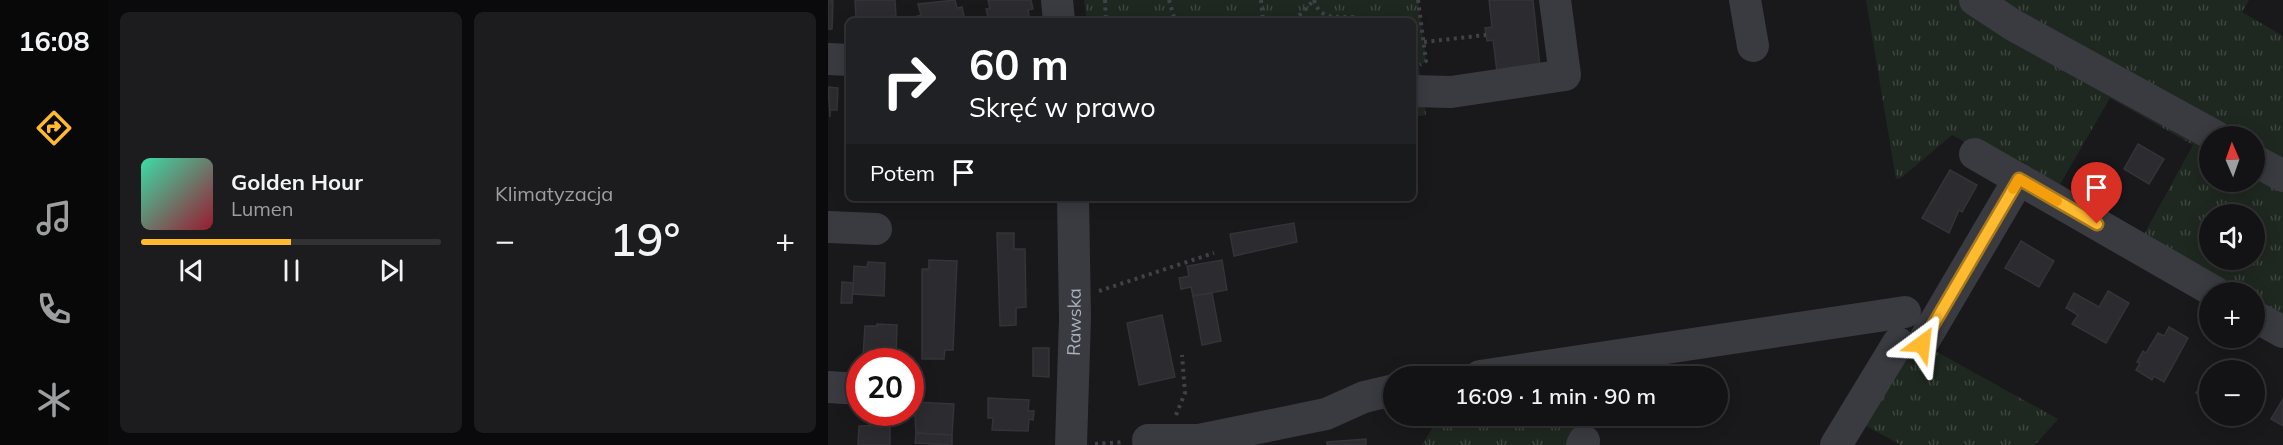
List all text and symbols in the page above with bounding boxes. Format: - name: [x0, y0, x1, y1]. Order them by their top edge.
- text: 16:08: [18, 24, 90, 58]
- text: 60 m: [969, 38, 1069, 91]
- icon: right: [870, 42, 948, 120]
- text: Skręć w prawo: [969, 90, 1156, 124]
- icon: directions: [33, 107, 75, 149]
- north arrow: [2199, 126, 2265, 192]
- map controls: [2199, 126, 2265, 426]
- icon: arrive: [947, 156, 980, 189]
- text: Potem: [870, 159, 935, 187]
- pin: [2071, 162, 2122, 224]
- text: Golden Hour: [231, 168, 363, 196]
- icon: arrive: [2080, 171, 2113, 204]
- text: Klimatyzacja: [495, 181, 613, 206]
- text: Lumen: [231, 196, 293, 221]
- icon: music: [33, 197, 75, 239]
- button: sound: [2199, 204, 2265, 270]
- text: 19°: [610, 211, 680, 267]
- text: −: [495, 219, 515, 260]
- text: +: [775, 219, 795, 260]
- icon: previous: [175, 254, 208, 287]
- icon: pause: [275, 254, 308, 287]
- icon: next: [375, 254, 408, 287]
- button: +: [2199, 282, 2265, 348]
- icon: phone: [33, 288, 75, 330]
- street label: Rawska: [1062, 288, 1086, 356]
- position arrow: [1890, 312, 1954, 376]
- speed limit sign: 20: [846, 348, 924, 426]
- button: −: [2199, 360, 2265, 426]
- icon: climate: [33, 379, 75, 421]
- text: 16:09 · 1 min · 90 m: [1455, 382, 1656, 410]

